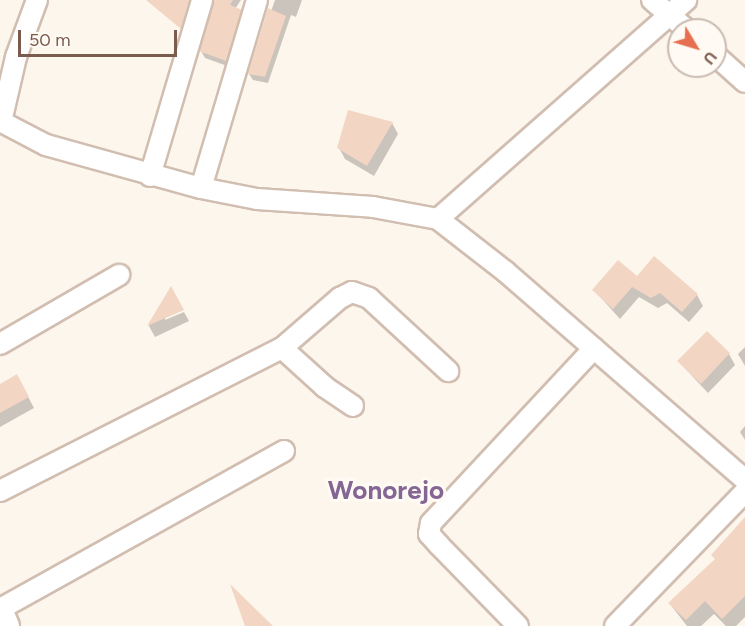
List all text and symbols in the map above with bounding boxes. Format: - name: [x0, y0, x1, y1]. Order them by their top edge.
- scale bar: [21, 18, 180, 56]
- north arrow: [667, 18, 727, 78]
- text: 50 m: [29, 29, 71, 51]
- text: U: [699, 48, 721, 68]
- district label: Wonorejo: [328, 475, 444, 507]

